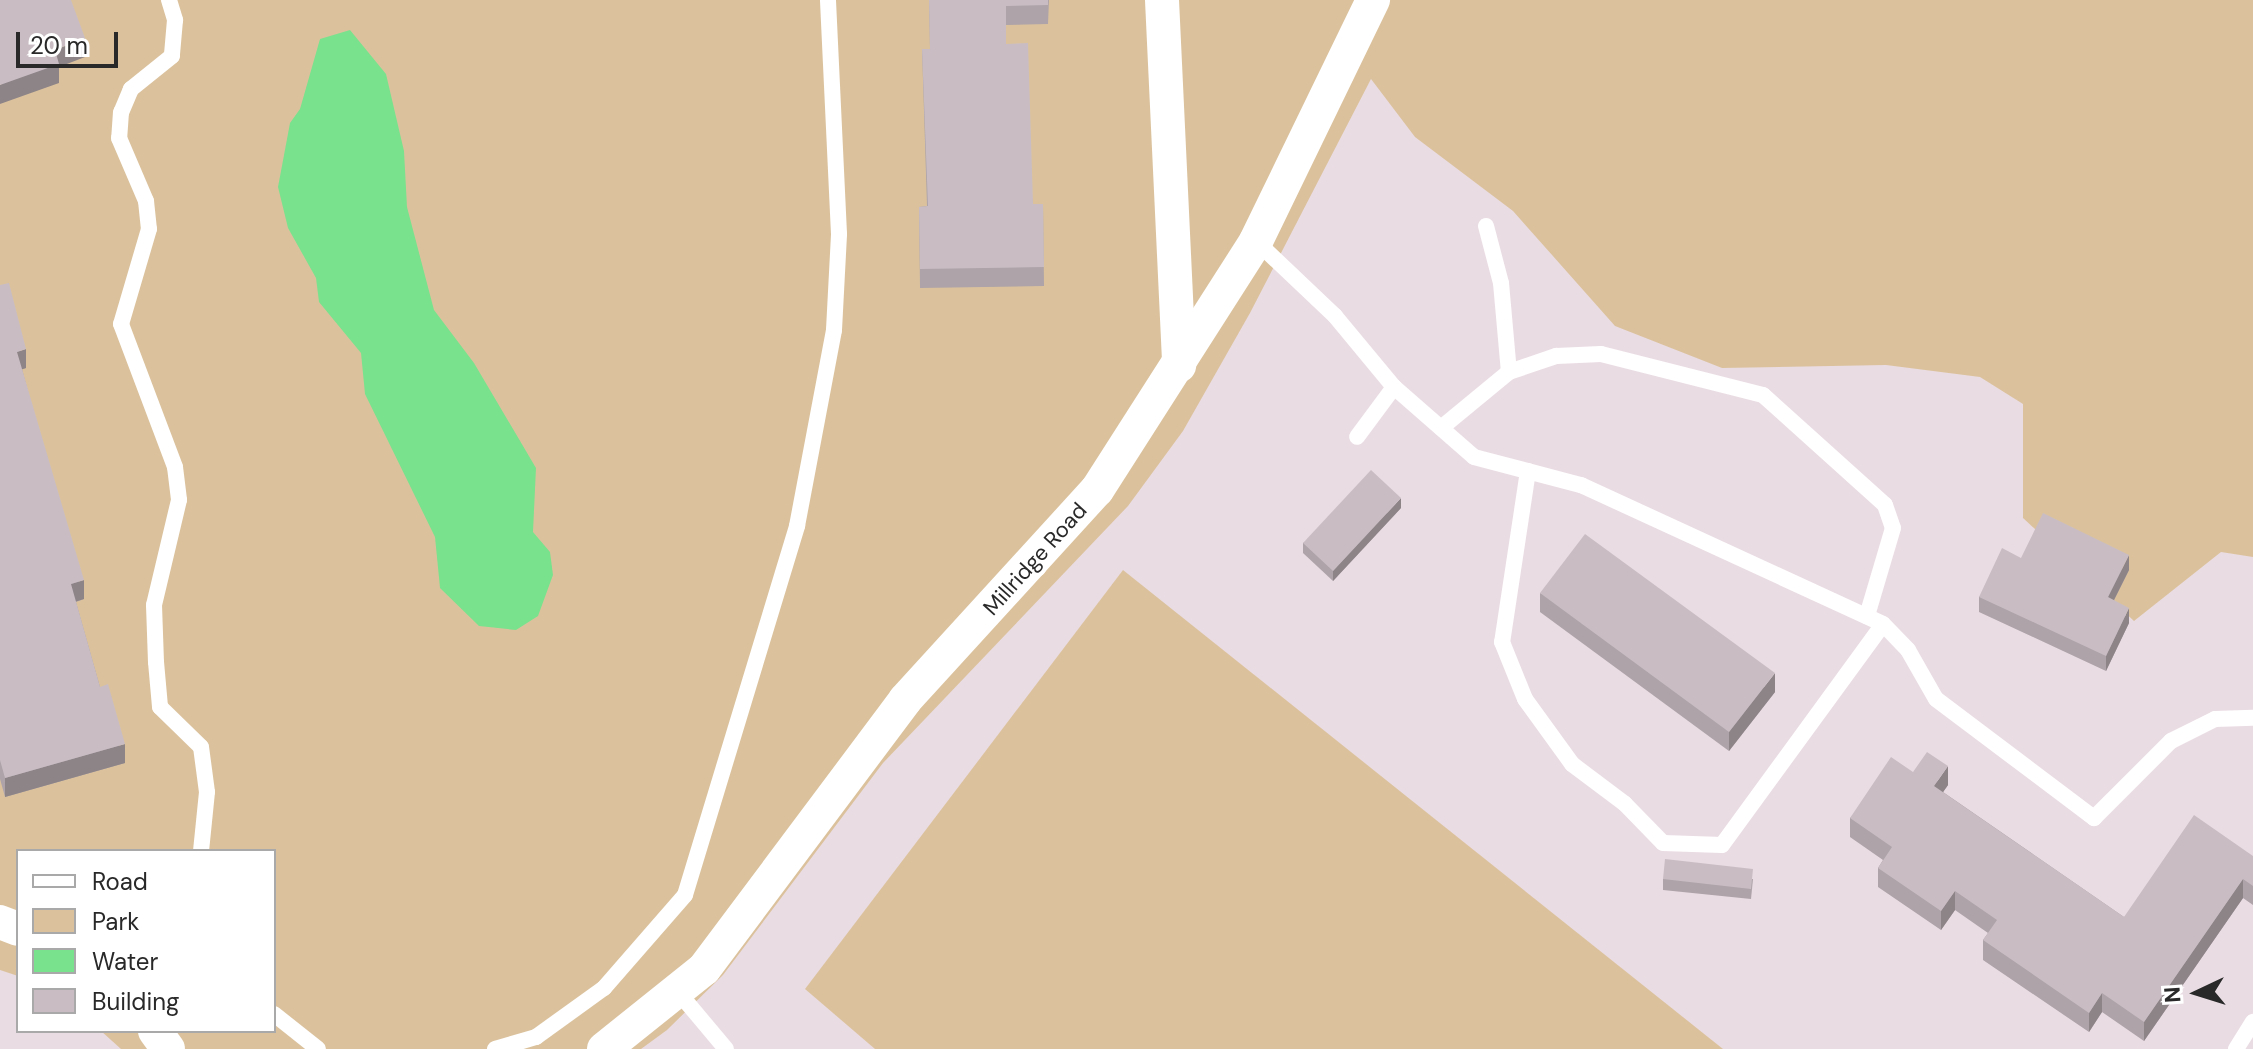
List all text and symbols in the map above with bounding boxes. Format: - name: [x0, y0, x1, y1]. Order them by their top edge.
- scale bar: [20, 16, 122, 66]
- text: 20 m: [30, 30, 88, 61]
- street label: Millridge Road: [978, 497, 1092, 621]
- legend: [16, 849, 276, 1033]
- text: Road: [92, 866, 148, 897]
- text: Park: [92, 906, 139, 937]
- text: Water: [92, 946, 158, 977]
- north arrow: [2157, 953, 2237, 1033]
- text: Building: [92, 986, 179, 1017]
- text: N: [2158, 986, 2188, 1004]

